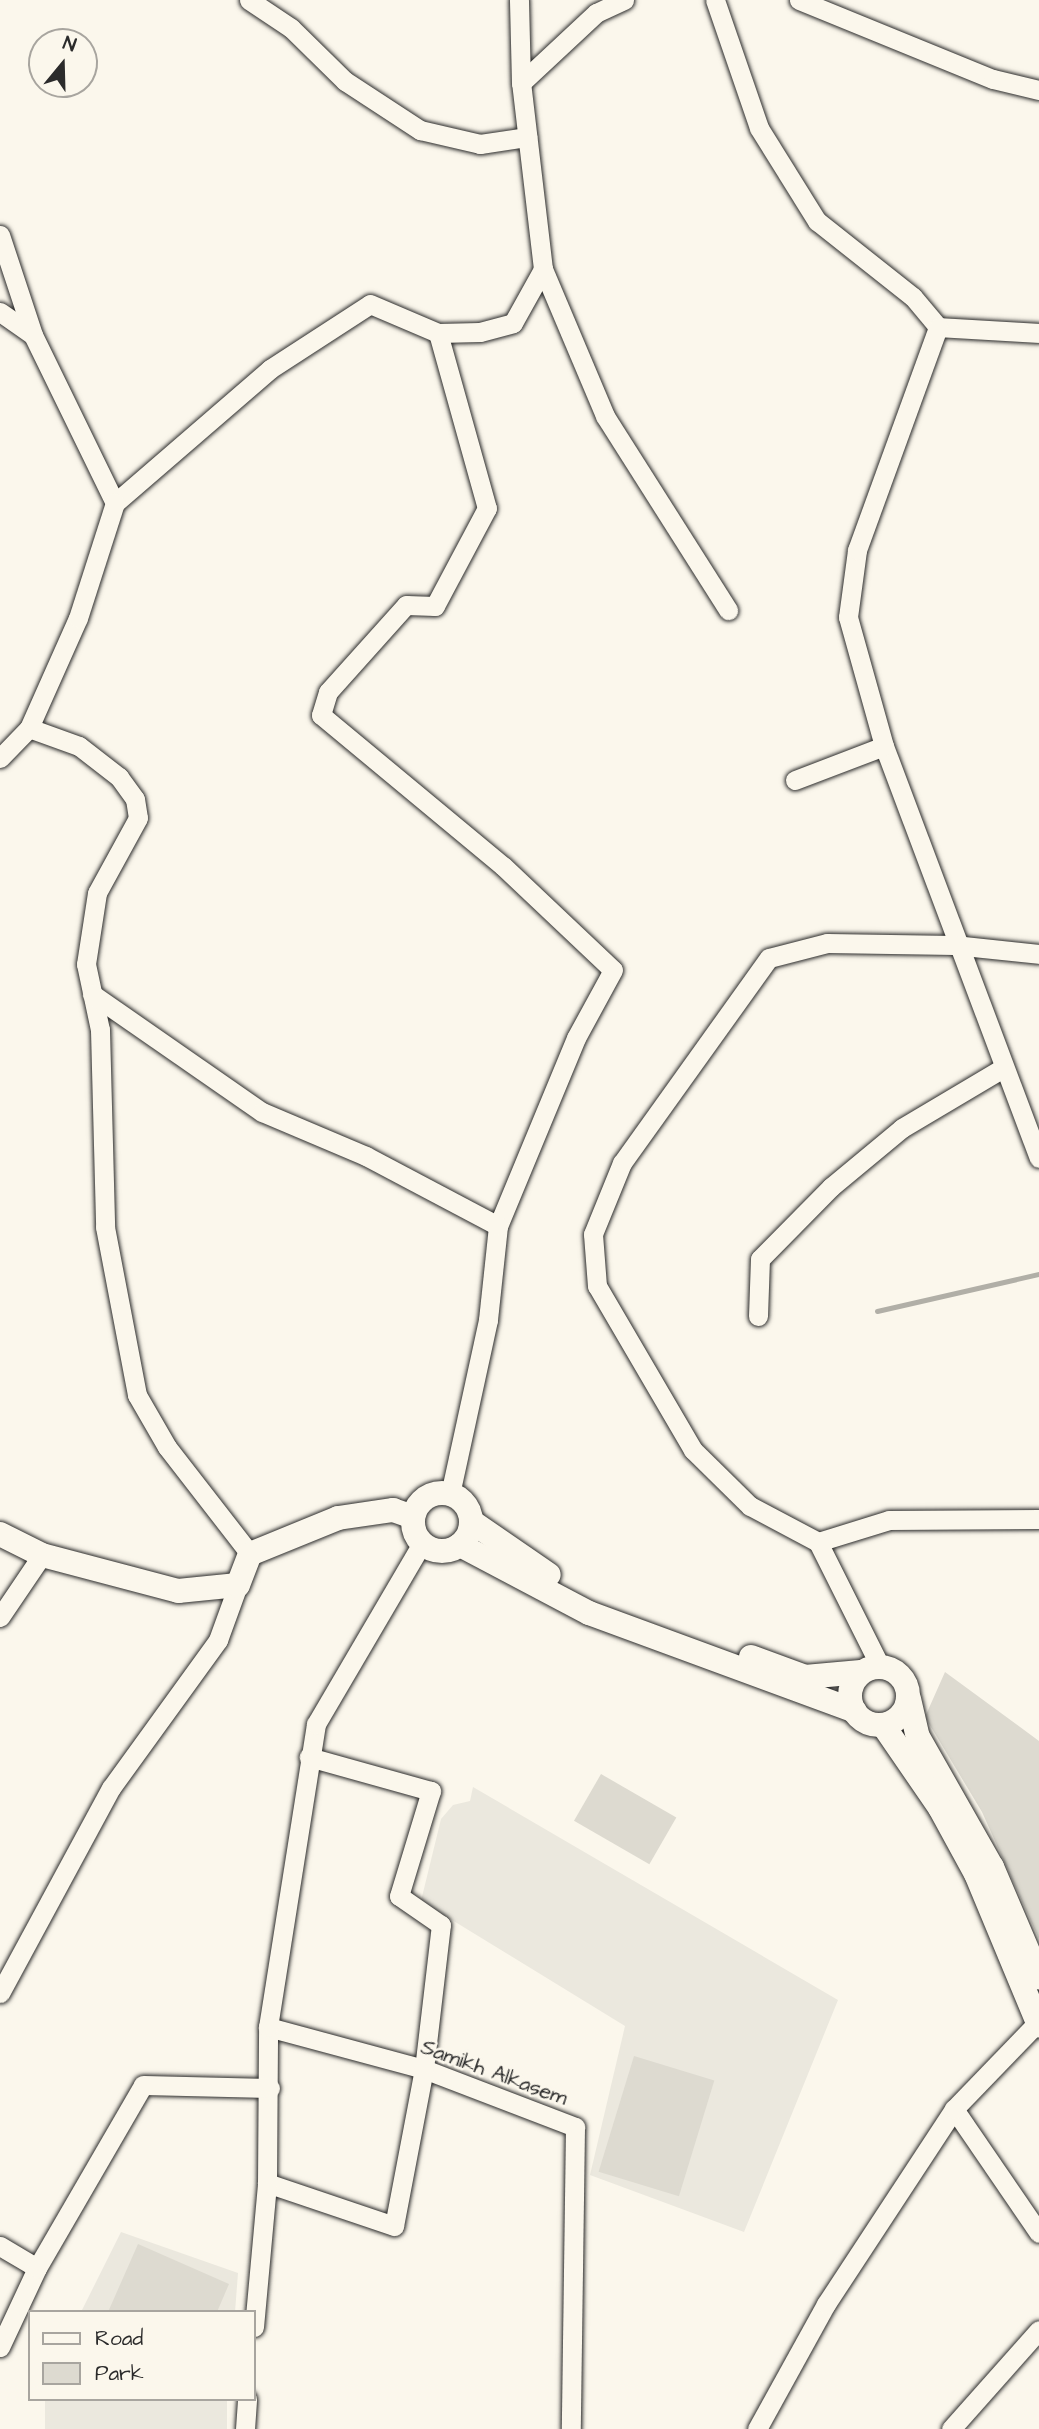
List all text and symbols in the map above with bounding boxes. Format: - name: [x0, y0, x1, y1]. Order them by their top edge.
- north arrow: [28, 28, 98, 98]
- text: N: [59, 30, 79, 59]
- street label: Samikh Alkasem: [417, 2035, 571, 2111]
- legend: [28, 2310, 256, 2401]
- text: Road: [95, 2324, 143, 2353]
- text: Park: [95, 2359, 144, 2388]

